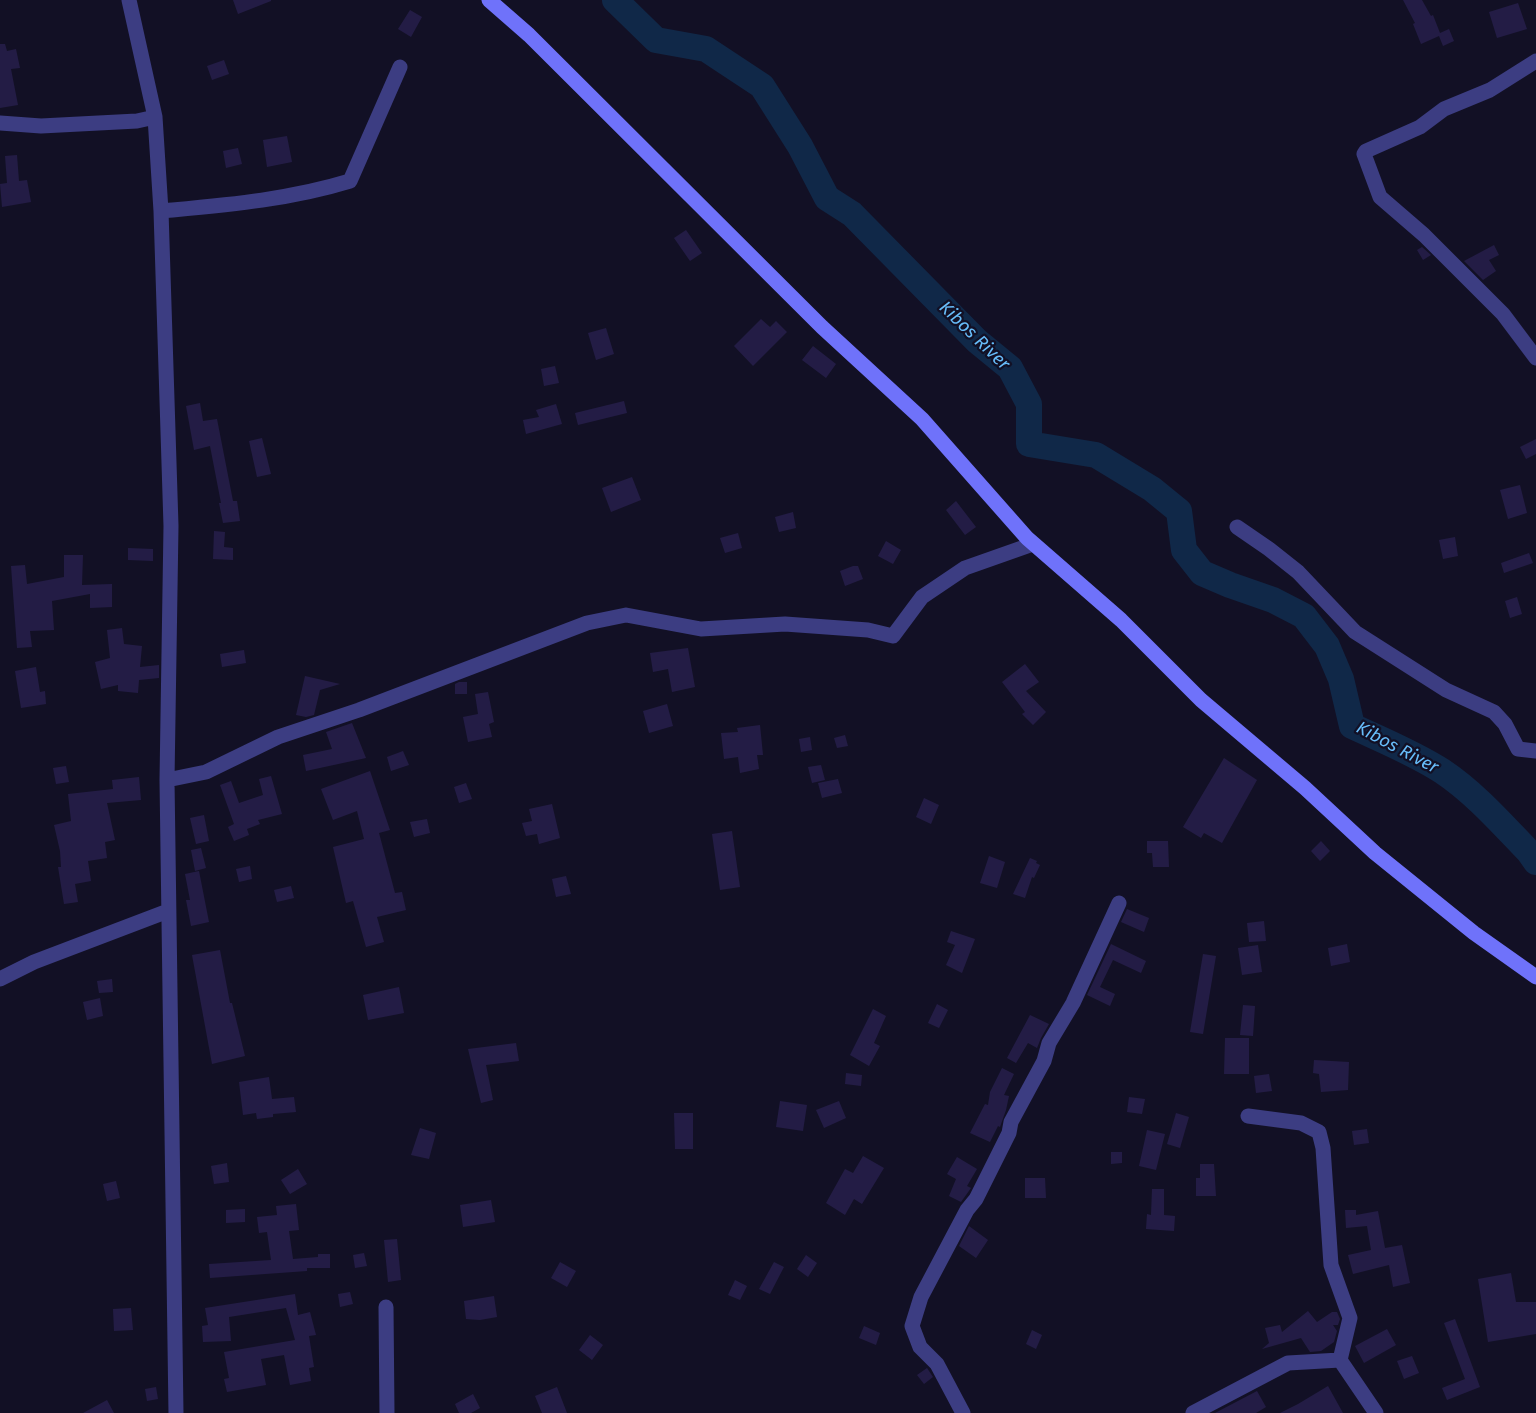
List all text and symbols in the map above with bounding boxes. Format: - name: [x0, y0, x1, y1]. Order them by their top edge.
- water label: Kibos River: [934, 297, 1014, 375]
- water label: Kibos River: [1352, 717, 1442, 779]

